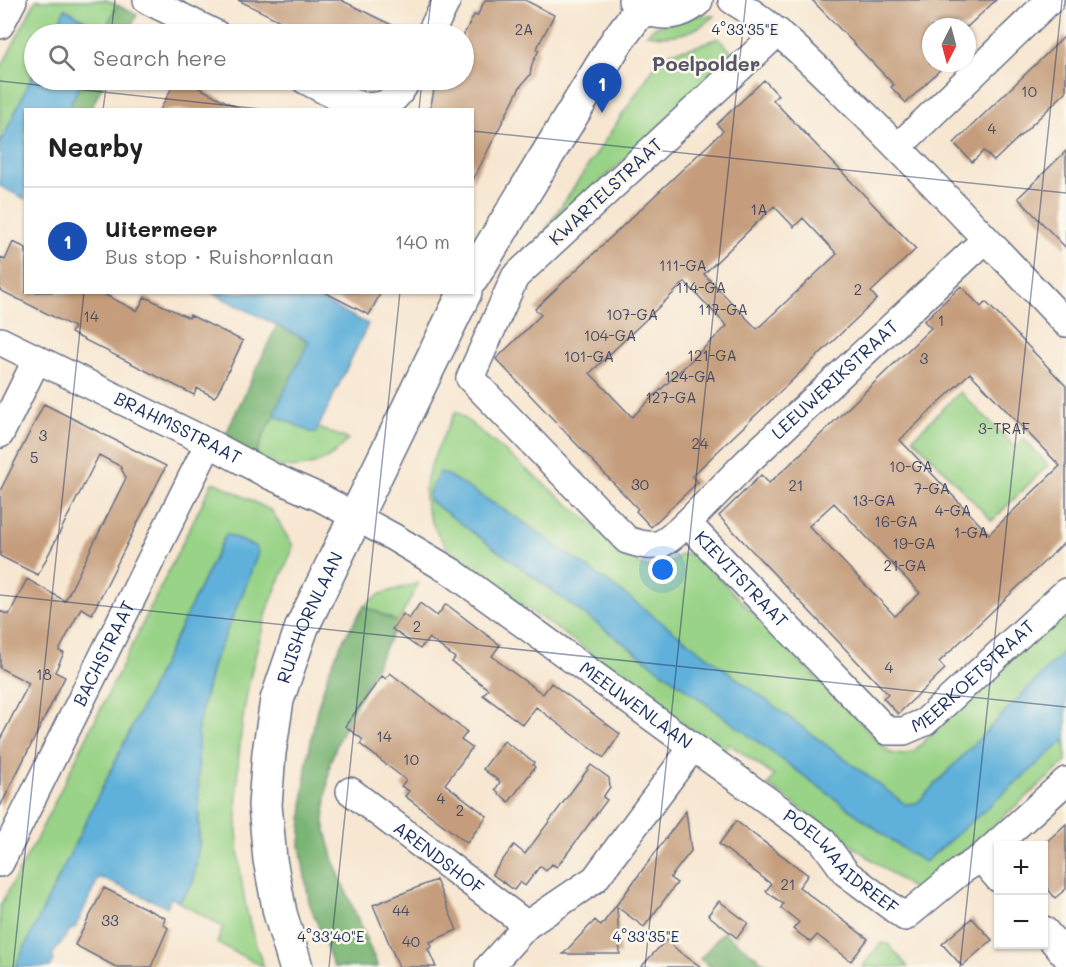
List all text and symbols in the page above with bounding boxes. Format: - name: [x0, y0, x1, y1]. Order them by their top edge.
- north arrow: [922, 18, 976, 72]
- house number: 2A: [515, 19, 533, 39]
- text: 4°33'35"E: [712, 19, 779, 39]
- search box: [24, 24, 474, 90]
- icon: search: [45, 41, 78, 74]
- text: Search here: [93, 43, 227, 72]
- district label: Poelpolder: [652, 50, 760, 76]
- pin: 1: [582, 63, 622, 113]
- house number: 10: [1021, 81, 1037, 101]
- house number: 4: [988, 118, 997, 138]
- text: Nearby: [48, 130, 143, 164]
- street label: KWARTELSTRAAT: [543, 132, 667, 250]
- house number: 1A: [750, 199, 768, 219]
- text: Uitermeer: [105, 214, 217, 243]
- text: 1: [63, 228, 72, 254]
- text: 140 m: [395, 228, 450, 254]
- text: Bus stop · Ruishornlaan: [105, 243, 334, 269]
- house number: 111-GA: [659, 255, 707, 275]
- house number: 114-GA: [676, 277, 726, 297]
- house number: 2: [854, 279, 862, 299]
- house number: 117-GA: [698, 299, 748, 319]
- house number: 107-GA: [606, 304, 658, 324]
- house number: 14: [83, 306, 99, 326]
- house number: 1: [938, 310, 944, 330]
- street label: LEEUWERIKSTRAAT: [766, 314, 903, 444]
- house number: 104-GA: [584, 325, 636, 345]
- house number: 121-GA: [687, 345, 737, 365]
- house number: 101-GA: [564, 346, 614, 366]
- house number: 3: [920, 348, 929, 368]
- house number: 124-GA: [664, 366, 716, 386]
- street label: BRAHMSSTRAAT: [111, 386, 246, 469]
- house number: 127-GA: [645, 387, 697, 407]
- house number: 3-TRAF: [978, 418, 1030, 438]
- house number: 3: [39, 425, 48, 445]
- house number: 24: [691, 433, 709, 453]
- house number: 5: [30, 447, 38, 467]
- house number: 10-GA: [889, 456, 933, 476]
- house number: 30: [631, 474, 649, 494]
- house number: 21: [788, 475, 804, 495]
- house number: 7-GA: [914, 478, 950, 498]
- house number: 13-GA: [852, 490, 896, 510]
- house number: 4-GA: [935, 500, 971, 520]
- house number: 16-GA: [874, 511, 918, 531]
- house number: 1-GA: [954, 522, 988, 542]
- street label: KIEVITSTRAAT: [690, 525, 794, 632]
- house number: 19-GA: [892, 533, 936, 553]
- street label: RUISHORNLAAN: [271, 547, 348, 686]
- your location: [648, 555, 677, 584]
- house number: 21-GA: [884, 555, 926, 575]
- street label: BACHSTRAAT: [67, 596, 140, 710]
- street label: MEERKOETSTRAAT: [907, 614, 1039, 737]
- house number: 2: [413, 616, 421, 636]
- street label: MEEUWENLAAN: [575, 655, 698, 754]
- house number: 4: [885, 657, 894, 677]
- house number: 18: [36, 664, 52, 684]
- house number: 14: [376, 726, 392, 746]
- house number: 10: [403, 749, 419, 769]
- house number: 4: [437, 788, 446, 808]
- house number: 2: [456, 800, 464, 820]
- street label: POELWAAIDREEF: [779, 803, 904, 919]
- street label: ARENDSHOF: [389, 815, 489, 899]
- map controls: [994, 841, 1048, 949]
- button: +: [994, 841, 1048, 895]
- house number: 21: [780, 874, 796, 894]
- button: −: [994, 895, 1048, 949]
- house number: 44: [392, 900, 410, 920]
- house number: 33: [101, 910, 119, 930]
- text: 4°33'40"E: [297, 926, 365, 946]
- text: 4°33'35"E: [613, 926, 680, 946]
- house number: 40: [402, 931, 420, 951]

